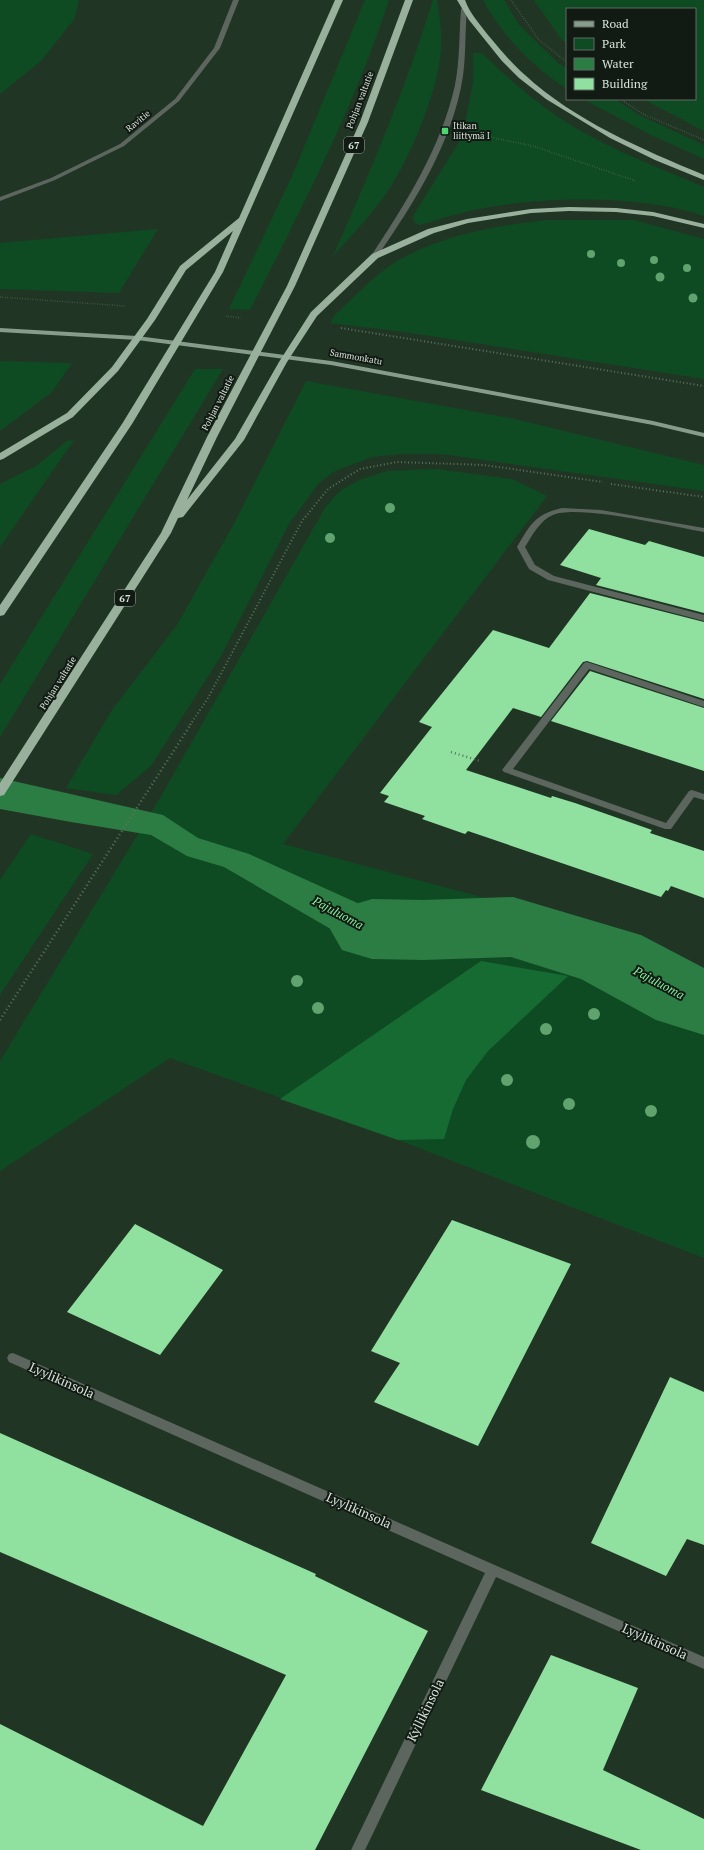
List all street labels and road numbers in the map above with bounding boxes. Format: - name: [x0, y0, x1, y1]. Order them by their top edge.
- street label: Pohjan valtatie: [344, 69, 377, 130]
- street label: Ravitie: [123, 107, 153, 135]
- road number: 67: [344, 137, 364, 153]
- street label: Sammonkatu: [329, 346, 383, 368]
- street label: Pohjan valtatie: [199, 373, 237, 433]
- road number: 67: [115, 590, 135, 606]
- street label: Pohjan valtatie: [37, 654, 79, 712]
- street label: Lyylikinsola: [27, 1358, 98, 1403]
- street label: Lyylikinsola: [324, 1488, 395, 1533]
- street label: Lyylikinsola: [620, 1619, 691, 1664]
- street label: Kyllikinsola: [402, 1675, 448, 1744]

